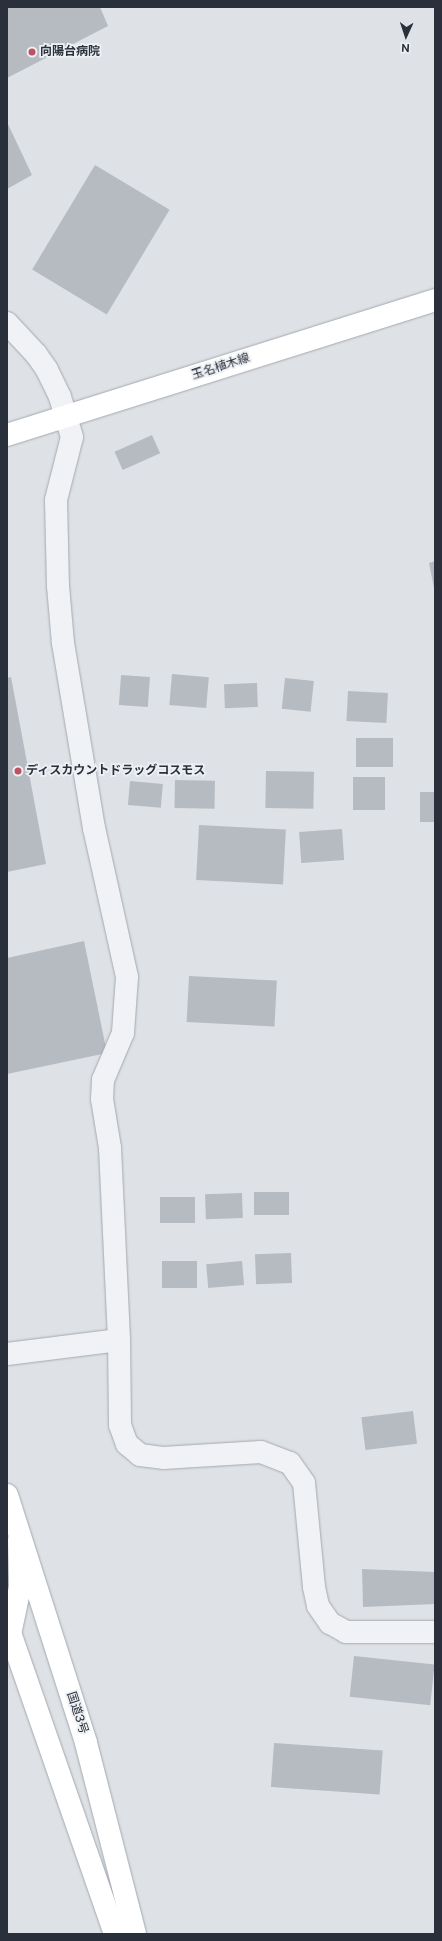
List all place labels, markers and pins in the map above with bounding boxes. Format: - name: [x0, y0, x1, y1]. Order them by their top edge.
- place label: 向陽台病院: [40, 45, 100, 59]
- marker: 向陽台病院: [27, 47, 37, 57]
- place label: ディスカウントドラッグコスモス: [26, 764, 206, 778]
- marker: ディスカウントドラッグコスモス: [13, 766, 23, 776]

